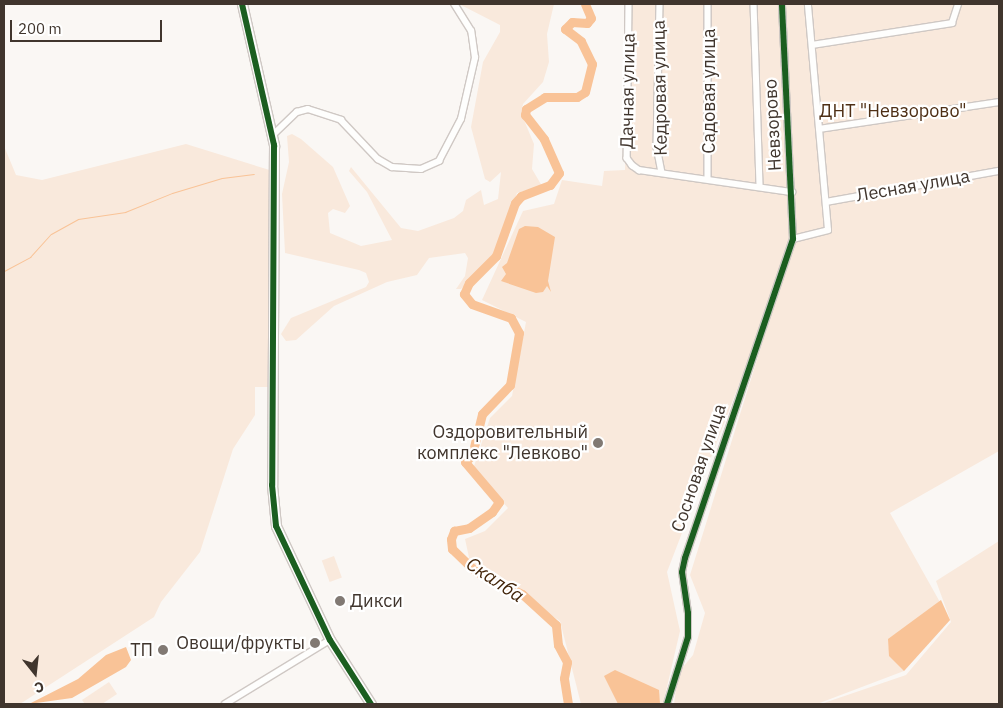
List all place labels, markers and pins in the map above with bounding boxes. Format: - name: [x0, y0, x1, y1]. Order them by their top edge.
- place label: Оздоровительный комплекс "Левково": [417, 422, 588, 464]
- marker: Оздоровительный комплекс "Левково": [592, 437, 604, 449]
- place label: Дикси: [350, 590, 403, 612]
- marker: Дикси: [334, 595, 346, 607]
- place label: Овощи/фрукты: [176, 632, 305, 654]
- marker: Овощи/фрукты: [309, 637, 321, 649]
- place label: ТП: [130, 639, 153, 661]
- marker: ТП: [157, 644, 169, 656]

